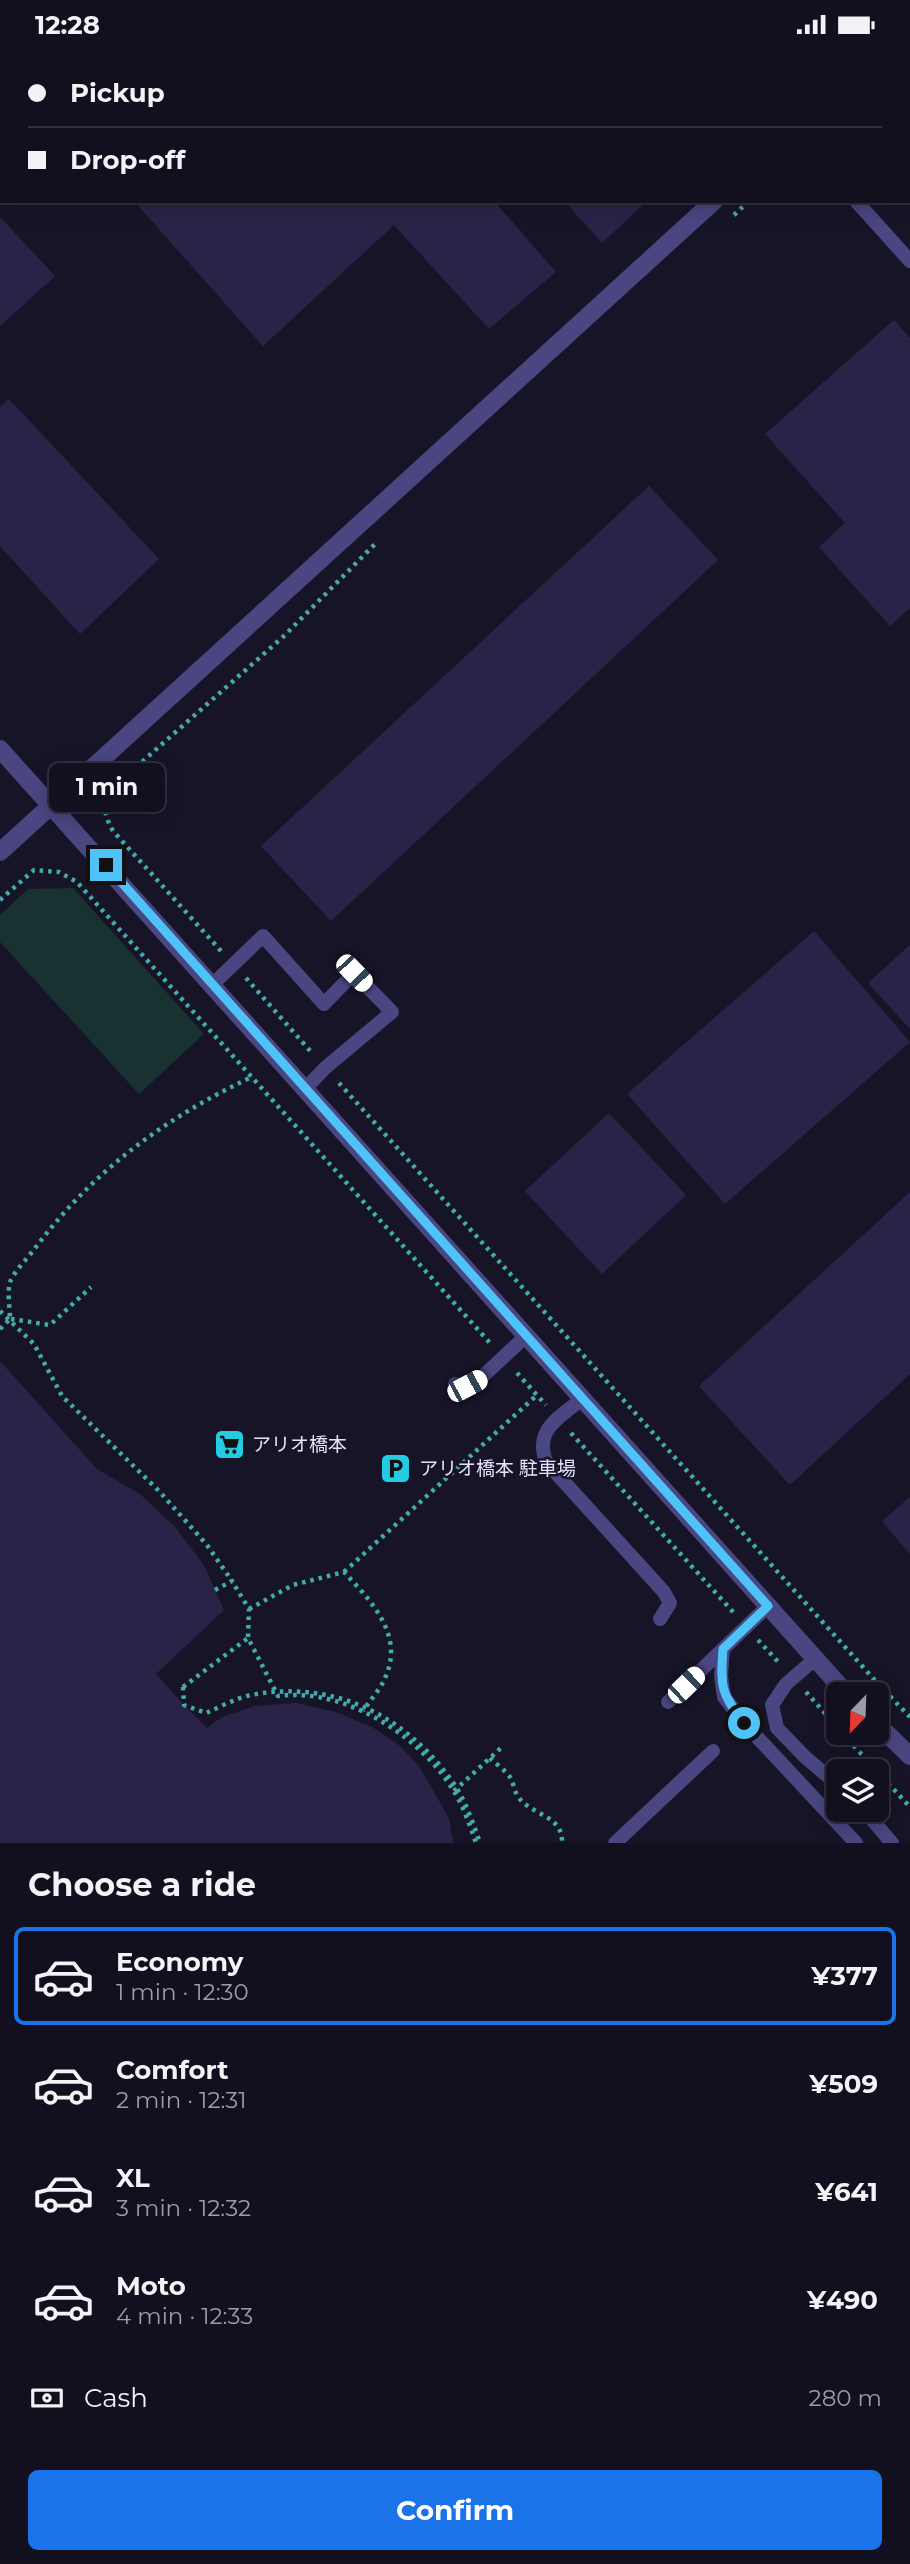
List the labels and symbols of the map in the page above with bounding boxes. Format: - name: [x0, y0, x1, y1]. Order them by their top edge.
- callout: 1 min: [48, 763, 164, 813]
- route end: [90, 849, 122, 881]
- car: [332, 951, 377, 995]
- car: [444, 1367, 491, 1405]
- supermarket icon: アリオ橋本: [212, 1427, 246, 1461]
- place label: アリオ橋本: [252, 1433, 347, 1456]
- parking icon: アリオ橋本 駐車場: [379, 1451, 413, 1485]
- place label: アリオ橋本 駐車場: [419, 1457, 576, 1480]
- car: [664, 1663, 709, 1707]
- north arrow: [826, 1682, 889, 1745]
- route start: [728, 1707, 760, 1739]

